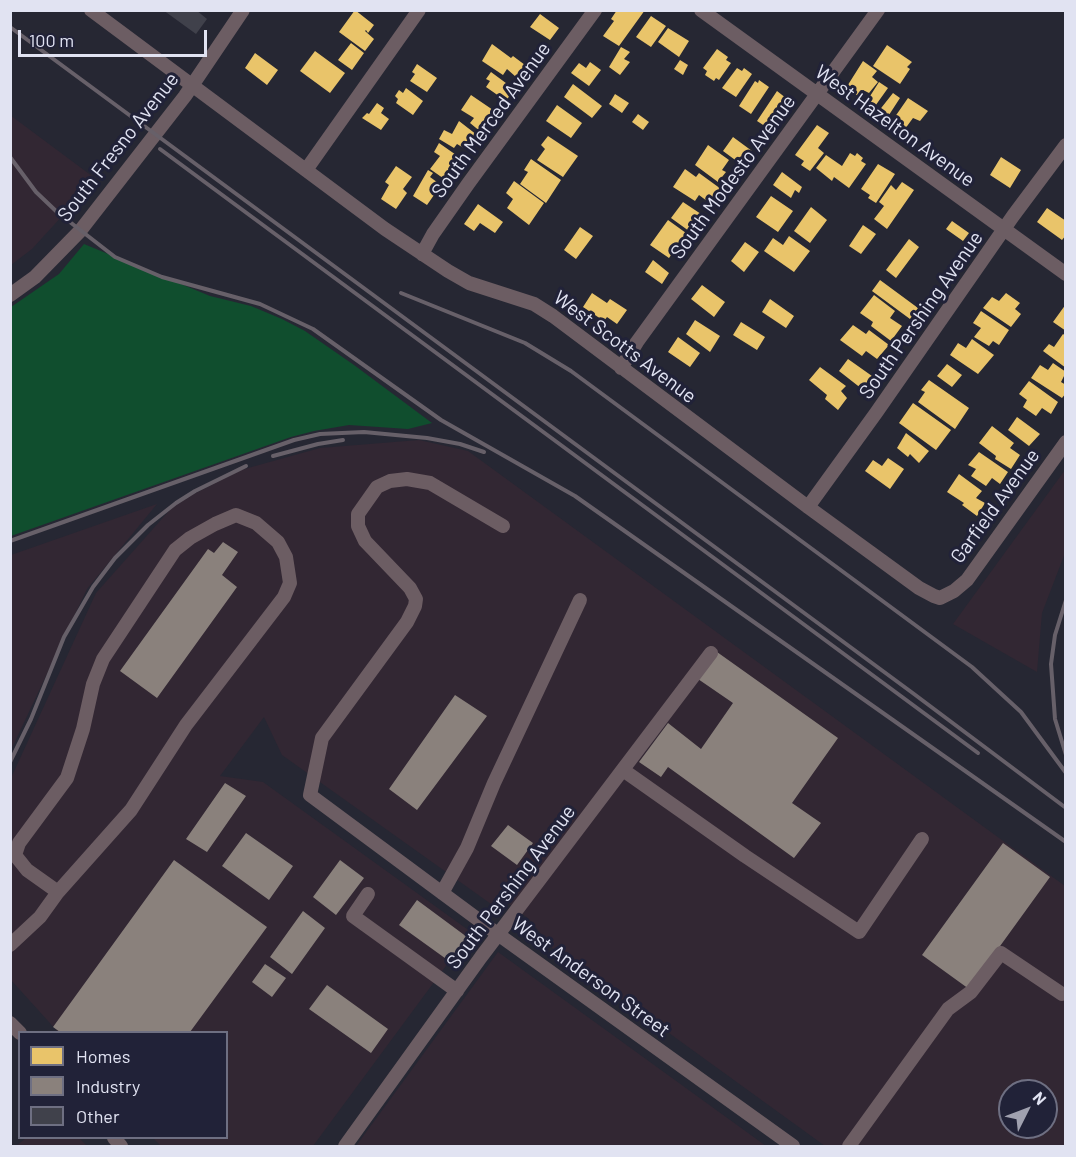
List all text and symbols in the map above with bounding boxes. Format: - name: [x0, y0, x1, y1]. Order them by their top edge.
- scale bar: [21, 18, 210, 56]
- text: 100 m: [29, 29, 74, 51]
- street label: South Merced Avenue: [426, 37, 556, 203]
- street label: West Hazelton Avenue: [810, 60, 980, 192]
- street label: South Fresno Avenue: [52, 68, 184, 226]
- street label: South Modesto Avenue: [665, 90, 801, 264]
- street label: South Pershing Avenue: [854, 227, 988, 403]
- street label: West Scotts Avenue: [549, 286, 701, 408]
- street label: Garfield Avenue: [945, 444, 1045, 568]
- street label: South Pershing Avenue: [441, 800, 581, 974]
- street label: West Anderson Street: [507, 912, 675, 1042]
- legend: [18, 1031, 228, 1139]
- text: Homes: [76, 1045, 130, 1067]
- text: Industry: [76, 1075, 140, 1097]
- north arrow: [998, 1079, 1058, 1139]
- text: N: [1030, 1088, 1051, 1108]
- text: Other: [76, 1105, 119, 1127]

